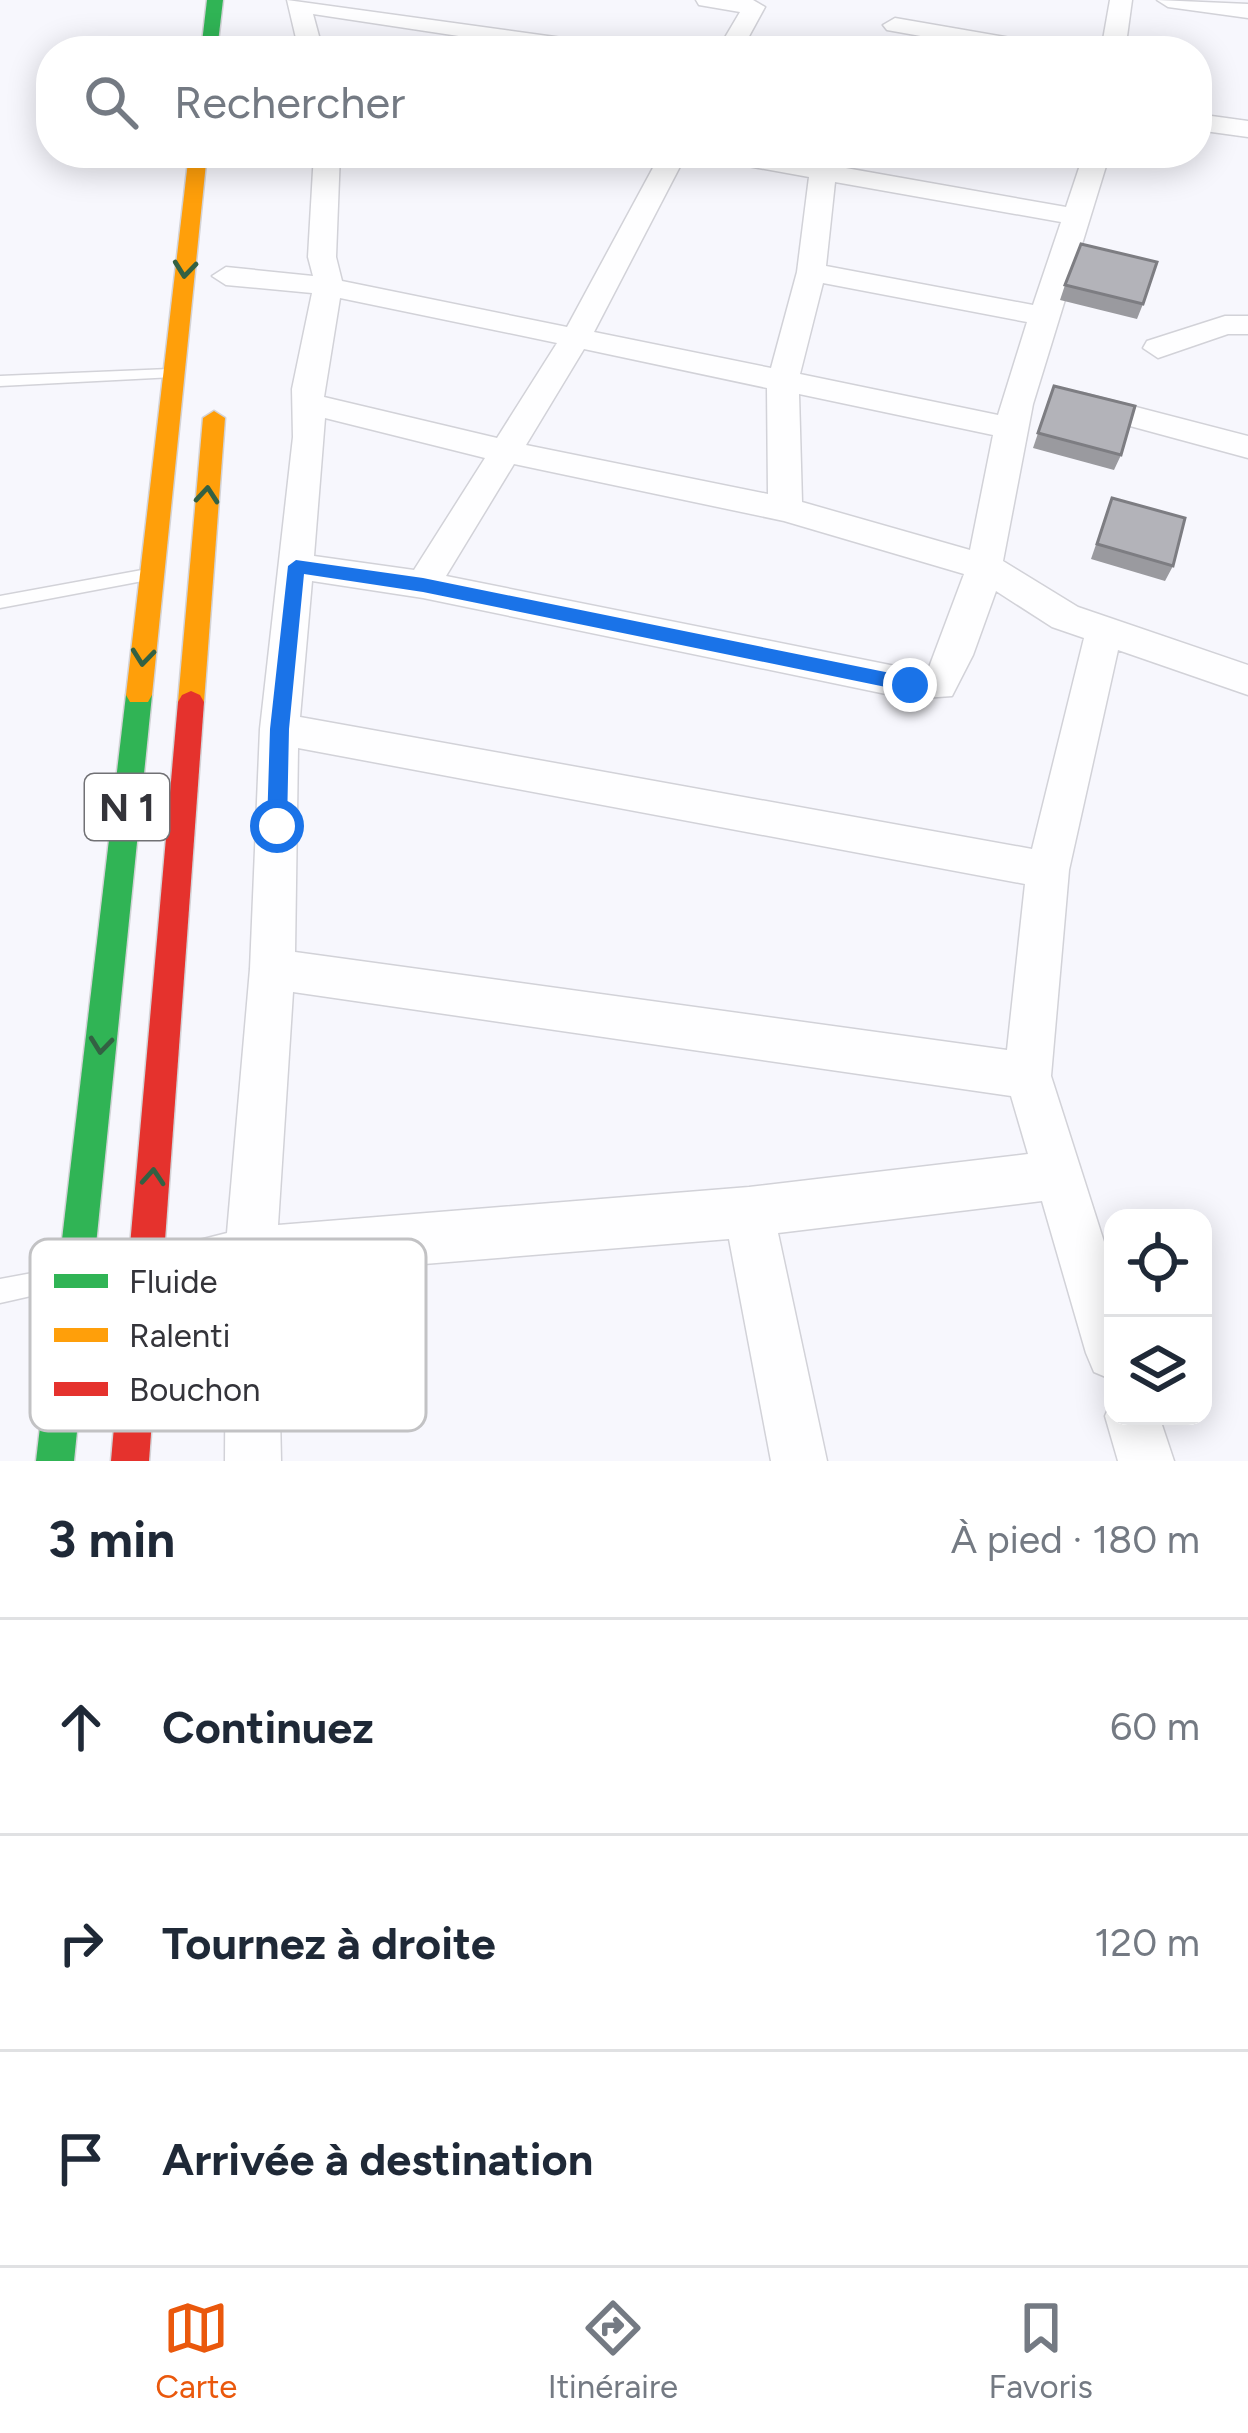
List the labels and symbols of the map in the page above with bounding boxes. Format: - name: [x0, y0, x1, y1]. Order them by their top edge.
- one-way arrow: [173, 259, 199, 279]
- one-way arrow: [194, 485, 219, 504]
- one-way arrow: [131, 647, 157, 667]
- route end: [883, 658, 937, 712]
- road number: N 1: [85, 774, 169, 840]
- route start: [250, 799, 304, 853]
- one-way arrow: [89, 1035, 115, 1055]
- one-way arrow: [140, 1167, 166, 1186]
- legend: [30, 1239, 426, 1431]
- text: Fluide: [129, 1262, 218, 1301]
- text: Ralenti: [129, 1316, 230, 1355]
- text: Bouchon: [129, 1370, 261, 1409]

